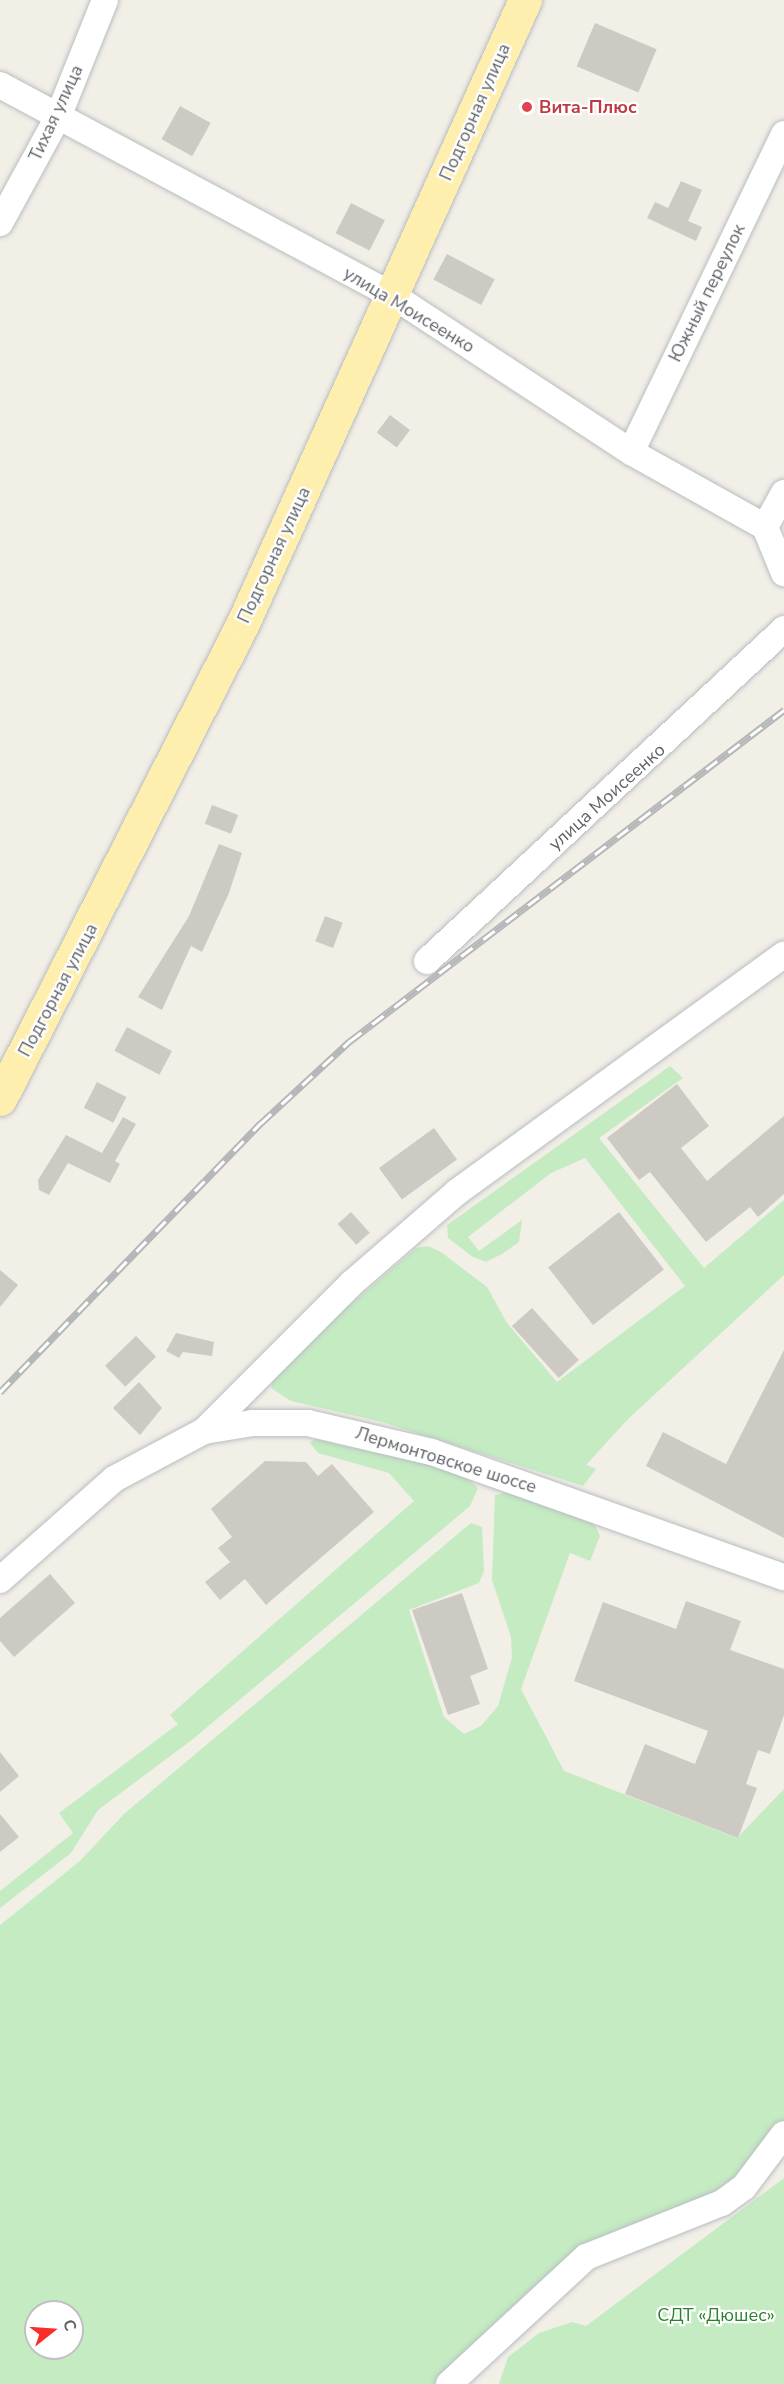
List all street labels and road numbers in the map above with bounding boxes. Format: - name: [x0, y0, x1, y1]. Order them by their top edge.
- street label: Подгорная улица: [435, 40, 515, 184]
- street label: Тихая улица: [24, 61, 88, 165]
- street label: Южный переулок: [664, 221, 750, 365]
- street label: улица Моисеенко: [340, 262, 478, 358]
- street label: Подгорная улица: [233, 483, 315, 627]
- street label: улица Моисеенко: [544, 739, 670, 855]
- street label: Подгорная улица: [14, 920, 102, 1060]
- street label: Лермонтовское шоссе: [353, 1422, 539, 1498]

